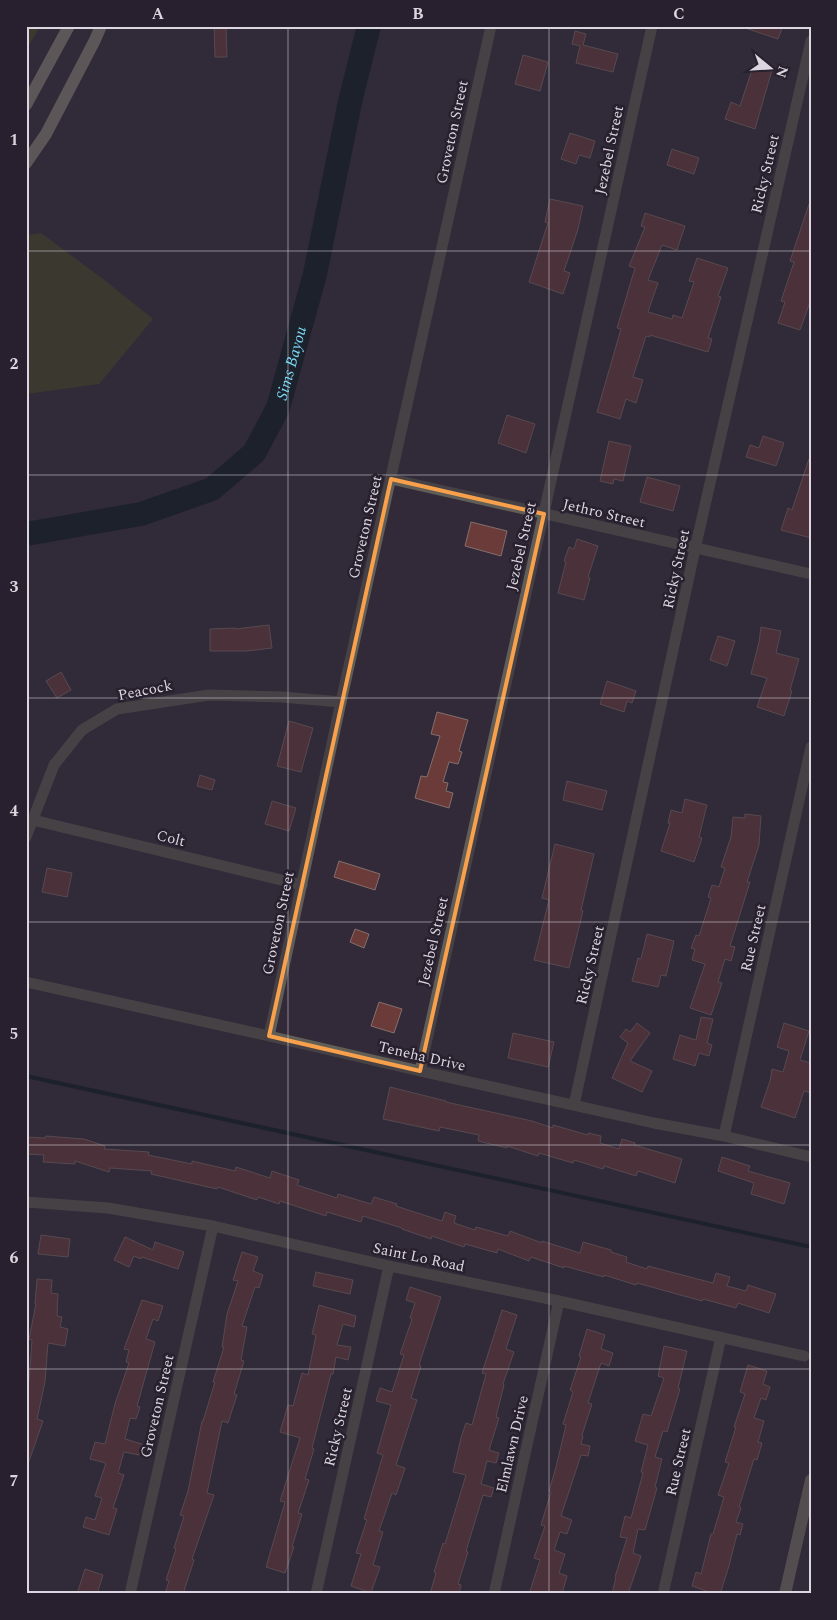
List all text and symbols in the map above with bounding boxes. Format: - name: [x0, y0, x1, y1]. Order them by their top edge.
- text: A: [152, 2, 165, 26]
- text: B: [412, 2, 424, 26]
- text: C: [673, 2, 685, 26]
- north arrow: [744, 42, 794, 92]
- text: N: [770, 63, 794, 81]
- street label: Groveton Street: [430, 78, 475, 186]
- street label: Jezebel Street: [589, 103, 630, 197]
- text: 1: [10, 128, 18, 152]
- street label: Ricky Street: [745, 132, 786, 216]
- water label: Sims Bayou: [270, 323, 313, 403]
- text: 2: [10, 352, 19, 376]
- street label: Groveton Street: [342, 473, 389, 581]
- street label: Jethro Street: [560, 493, 647, 534]
- street label: Jezebel Street: [500, 499, 543, 593]
- street label: Ricky Street: [657, 527, 696, 611]
- text: 3: [10, 575, 19, 599]
- street label: Peacock: [116, 674, 174, 707]
- text: 4: [10, 799, 19, 823]
- street label: Colt: [154, 824, 188, 853]
- street label: Groveton Street: [256, 869, 301, 977]
- street label: Jezebel Street: [412, 894, 455, 988]
- street label: Rue Street: [735, 902, 772, 974]
- street label: Ricky Street: [570, 923, 611, 1007]
- text: 5: [10, 1022, 18, 1046]
- street label: Teneha Drive: [376, 1035, 468, 1078]
- street label: Saint Lo Road: [371, 1237, 467, 1278]
- text: 6: [10, 1246, 19, 1270]
- street label: Groveton Street: [134, 1352, 181, 1460]
- street label: Ricky Street: [318, 1385, 359, 1469]
- street label: Elmlawn Drive: [490, 1393, 535, 1495]
- street label: Rue Street: [660, 1426, 697, 1498]
- text: 7: [10, 1469, 19, 1493]

